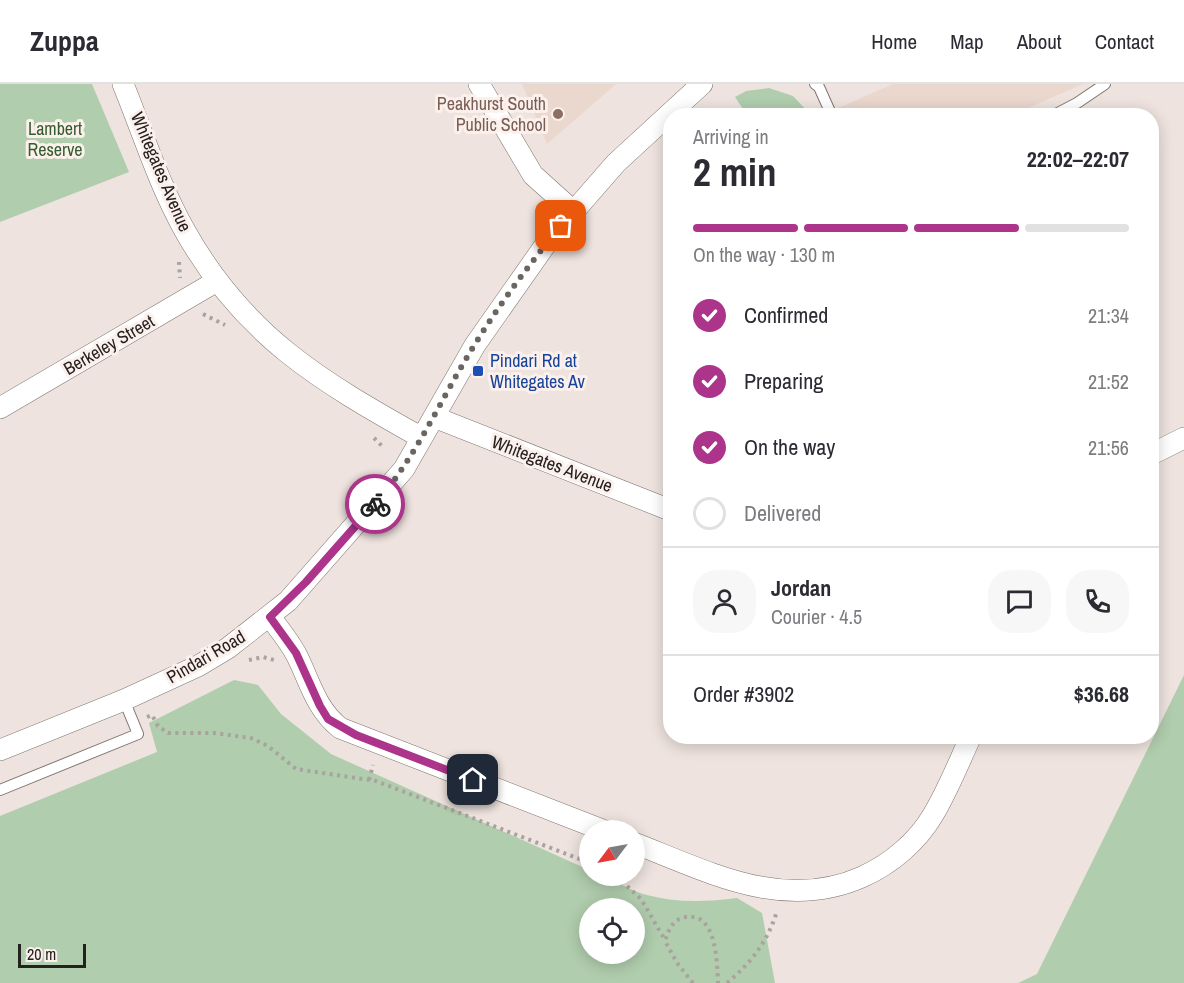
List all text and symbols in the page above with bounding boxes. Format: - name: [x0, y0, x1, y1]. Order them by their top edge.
- text: Zuppa: [30, 22, 99, 60]
- text: Home: [871, 27, 917, 56]
- text: Map: [950, 27, 984, 56]
- text: About: [1017, 27, 1062, 56]
- text: Contact: [1095, 27, 1154, 56]
- place label: Peakhurst South Public School: [437, 91, 546, 137]
- marker: Peakhurst South Public School: [551, 107, 565, 121]
- street label: Whitegates Avenue: [125, 108, 198, 235]
- park label: Lambert Reserve: [28, 116, 82, 162]
- text: Arriving in: [693, 123, 769, 150]
- text: 22:02–22:07: [1027, 144, 1129, 174]
- text: 2 min: [693, 146, 777, 198]
- pin: [535, 200, 586, 251]
- icon: bag: [544, 209, 577, 242]
- text: On the way · 130 m: [693, 241, 835, 268]
- icon: check: [693, 299, 726, 332]
- text: Confirmed: [744, 300, 828, 330]
- text: 21:34: [1088, 302, 1129, 329]
- street label: Berkeley Street: [59, 309, 159, 381]
- place label: Pindari Rd at Whitegates Av: [490, 348, 586, 394]
- marker: Pindari Rd at Whitegates Av: [471, 364, 485, 378]
- icon: check: [693, 365, 726, 398]
- text: Preparing: [744, 366, 823, 396]
- text: 21:52: [1088, 368, 1129, 395]
- street label: Whitegates Avenue: [488, 429, 616, 498]
- icon: check: [693, 431, 726, 464]
- text: On the way: [744, 432, 835, 462]
- text: 21:56: [1088, 434, 1129, 461]
- courier: [345, 474, 405, 534]
- icon: bike: [359, 488, 392, 521]
- text: Delivered: [744, 498, 821, 528]
- button: person: [693, 570, 756, 633]
- button: chat: [988, 570, 1051, 633]
- button: phone: [1066, 570, 1129, 633]
- text: Jordan: [771, 573, 831, 603]
- text: Courier · 4.5: [771, 603, 862, 630]
- street label: Pindari Road: [162, 624, 250, 689]
- text: Order #3902: [693, 679, 794, 709]
- text: $36.68: [1074, 679, 1129, 709]
- pin: [447, 754, 498, 805]
- icon: home: [456, 763, 489, 796]
- north arrow: [579, 820, 645, 886]
- map controls: [579, 820, 645, 964]
- button: locate: [579, 898, 645, 964]
- scale bar: [18, 941, 86, 968]
- text: 20 m: [27, 943, 56, 965]

